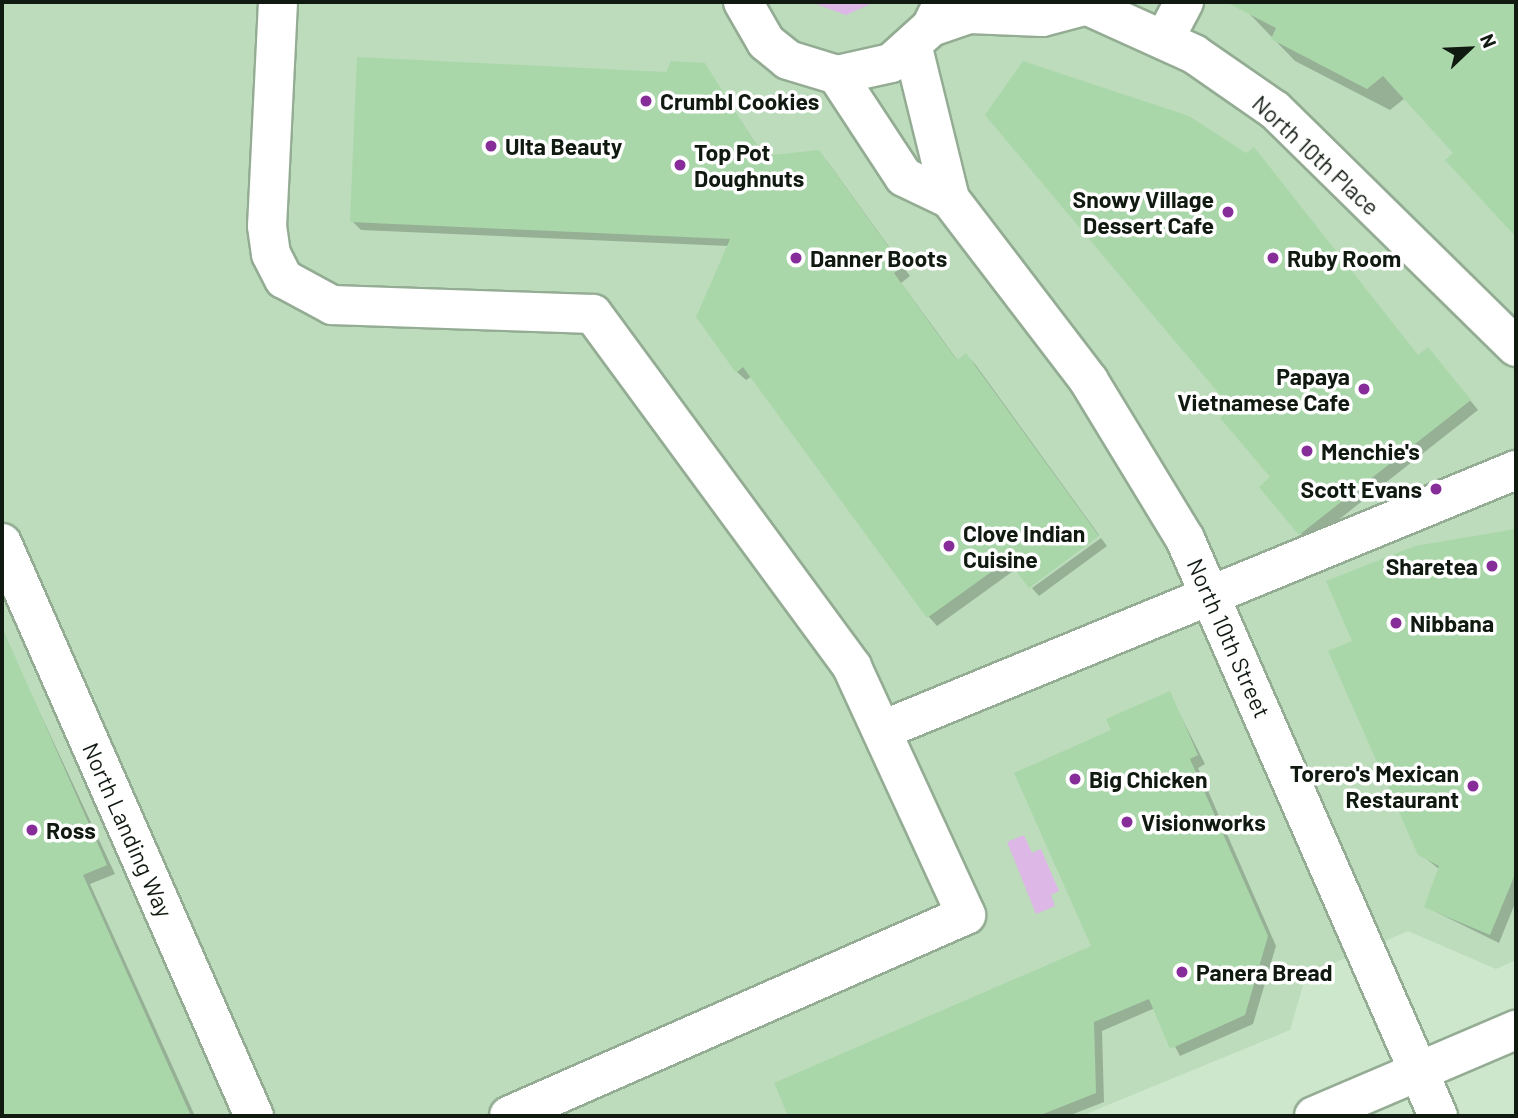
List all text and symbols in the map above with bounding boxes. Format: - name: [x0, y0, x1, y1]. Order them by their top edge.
- north arrow: [1434, 14, 1504, 84]
- text: N: [1476, 30, 1502, 51]
- place label: Crumbl Cookies: [660, 87, 819, 115]
- street label: North 10th Place: [1247, 89, 1385, 221]
- marker: Crumbl Cookies: [638, 93, 654, 109]
- place label: Ulta Beauty: [505, 132, 622, 160]
- marker: Ulta Beauty: [483, 138, 499, 154]
- place label: Top Pot Doughnuts: [694, 138, 804, 192]
- marker: Top Pot Doughnuts: [672, 157, 688, 173]
- place label: Snowy Village Dessert Cafe: [1073, 185, 1214, 239]
- marker: Snowy Village Dessert Cafe: [1220, 204, 1236, 220]
- place label: Danner Boots: [810, 244, 947, 272]
- place label: Ruby Room: [1287, 244, 1401, 272]
- marker: Danner Boots: [788, 250, 804, 266]
- marker: Ruby Room: [1265, 250, 1281, 266]
- place label: Papaya Vietnamese Cafe: [1177, 362, 1350, 416]
- marker: Papaya Vietnamese Cafe: [1356, 381, 1372, 397]
- place label: Menchie's: [1321, 437, 1420, 465]
- marker: Menchie's: [1299, 443, 1315, 459]
- place label: Scott Evans: [1300, 475, 1422, 503]
- marker: Scott Evans: [1428, 481, 1444, 497]
- place label: Clove Indian Cuisine: [963, 519, 1085, 573]
- marker: Clove Indian Cuisine: [941, 538, 957, 554]
- place label: Sharetea: [1386, 552, 1478, 580]
- street label: North 10th Street: [1182, 554, 1276, 722]
- marker: Sharetea: [1484, 558, 1500, 574]
- place label: Nibbana: [1410, 609, 1494, 637]
- marker: Nibbana: [1388, 615, 1404, 631]
- street label: North Landing Way: [77, 738, 179, 922]
- place label: Torero's Mexican Restaurant: [1290, 759, 1459, 813]
- place label: Big Chicken: [1089, 765, 1208, 793]
- marker: Big Chicken: [1067, 771, 1083, 787]
- marker: Torero's Mexican Restaurant: [1465, 778, 1481, 794]
- place label: Visionworks: [1141, 808, 1266, 836]
- marker: Visionworks: [1119, 814, 1135, 830]
- place label: Ross: [46, 816, 96, 844]
- marker: Ross: [24, 822, 40, 838]
- place label: Panera Bread: [1196, 958, 1333, 986]
- marker: Panera Bread: [1174, 964, 1190, 980]

